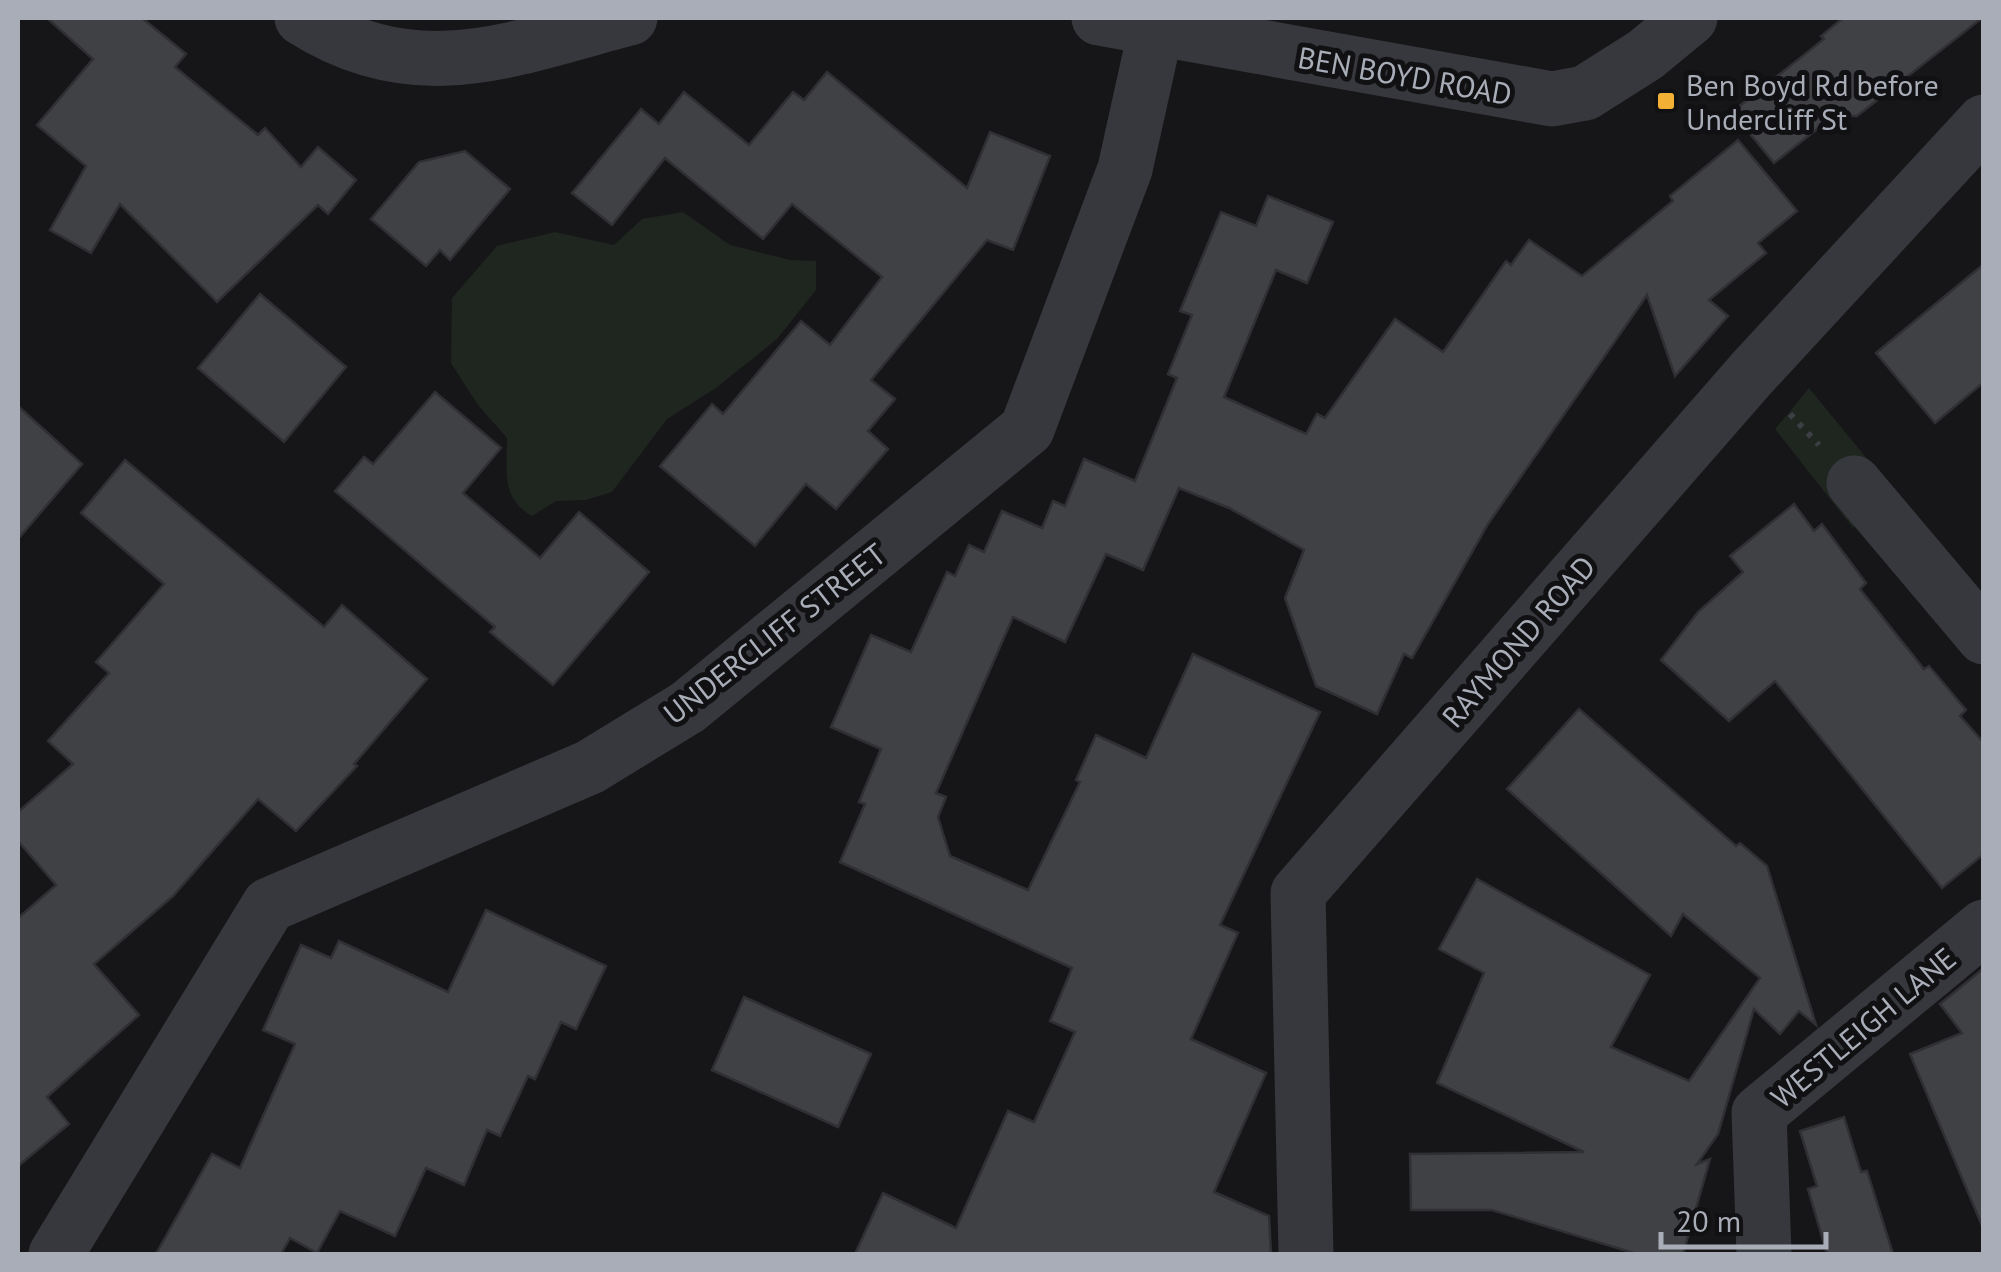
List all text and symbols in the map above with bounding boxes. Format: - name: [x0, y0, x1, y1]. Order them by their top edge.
- street label: BEN BOYD ROAD: [1295, 37, 1515, 113]
- place label: Ben Boyd Rd before Undercliff St: [1686, 65, 1939, 138]
- marker: Ben Boyd Rd before Undercliff St: [1655, 90, 1677, 112]
- street label: UNDERCLIFF STREET: [655, 534, 893, 732]
- street label: RAYMOND ROAD: [1433, 547, 1603, 735]
- street label: WESTLEIGH LANE: [1762, 938, 1964, 1116]
- scale bar: [1661, 1187, 1826, 1249]
- text: 20 m: [1676, 1201, 1741, 1240]

